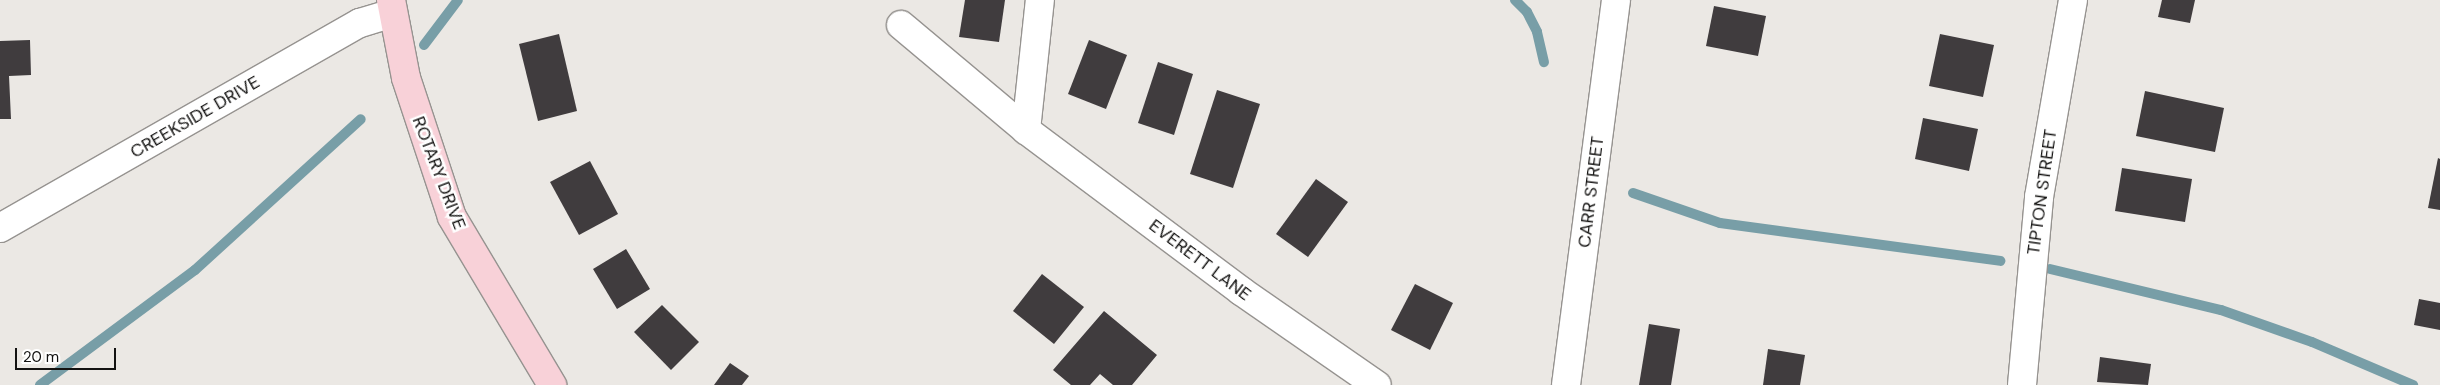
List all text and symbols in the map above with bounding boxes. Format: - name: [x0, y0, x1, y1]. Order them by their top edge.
- street label: CREEKSIDE DRIVE: [126, 71, 264, 163]
- street label: ROTARY DRIVE: [408, 113, 470, 233]
- street label: TIPTON STREET: [2022, 128, 2062, 256]
- street label: CARR STREET: [1573, 135, 1609, 249]
- street label: EVERETT LANE: [1145, 215, 1255, 305]
- scale bar: [18, 338, 119, 370]
- text: 20 m: [23, 347, 59, 367]

